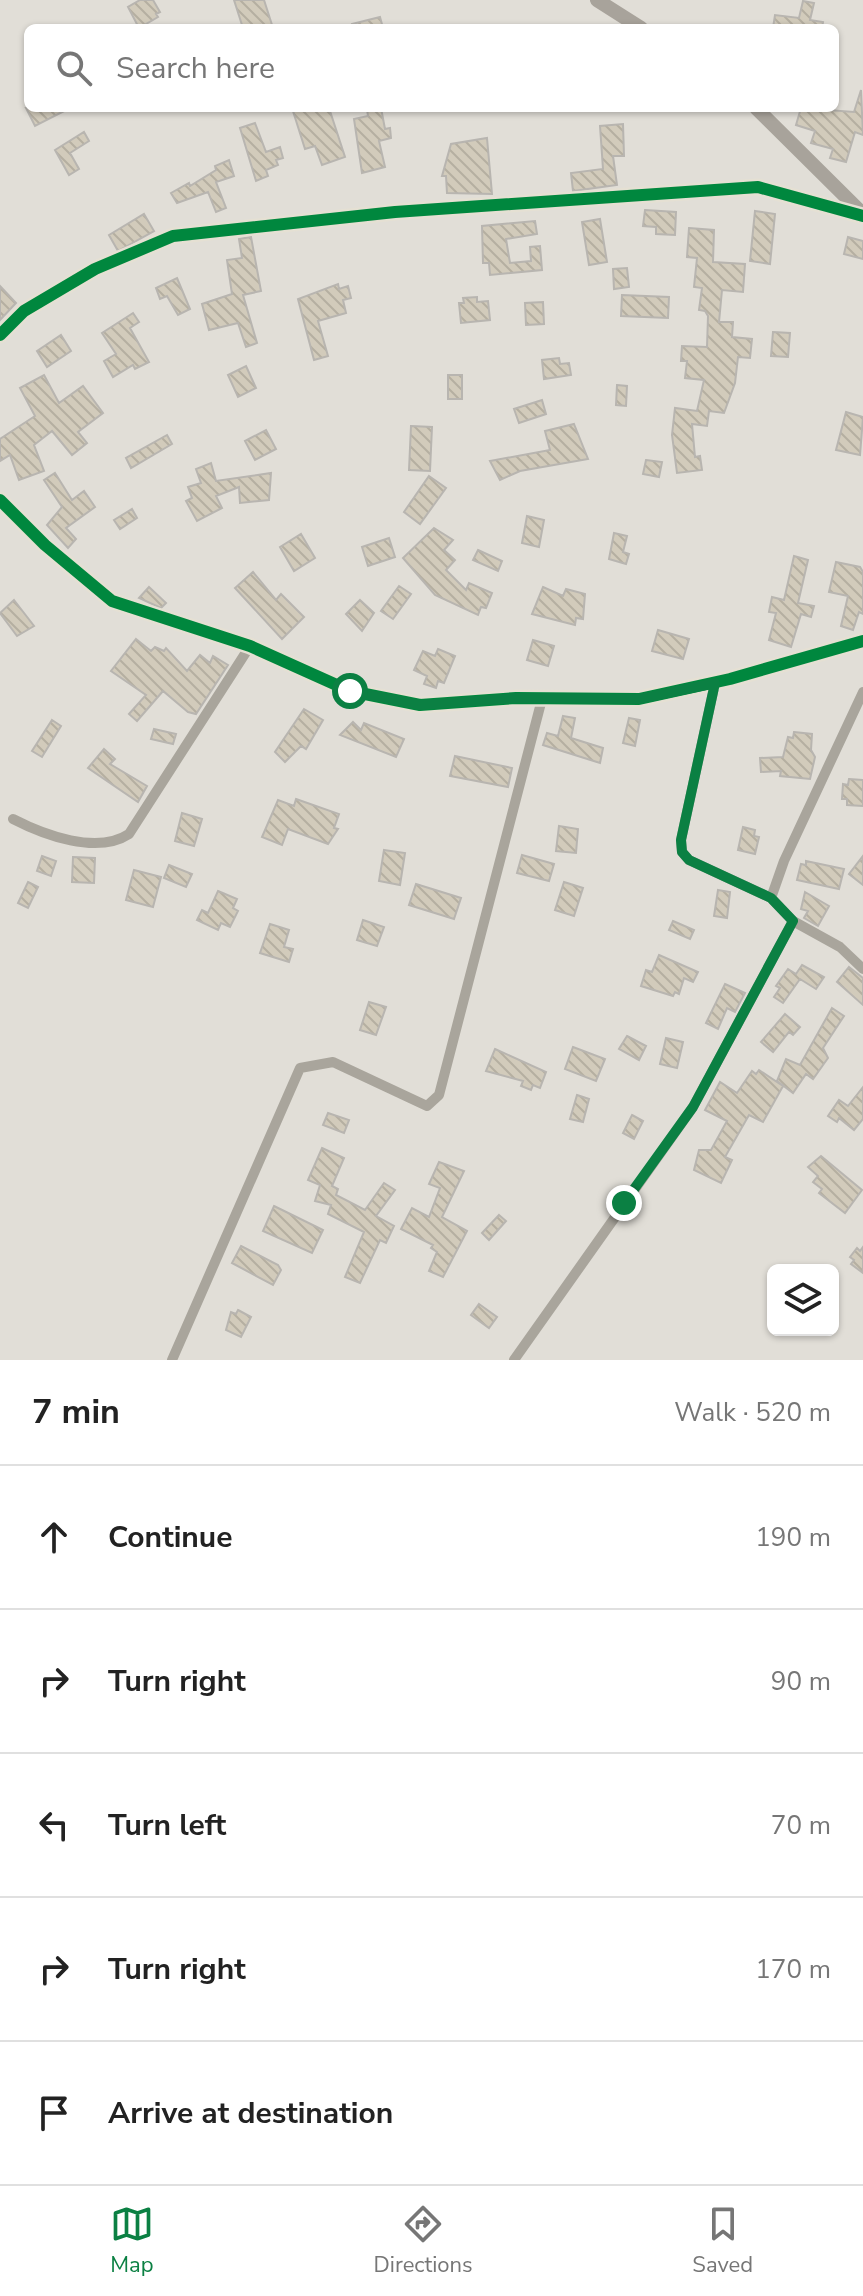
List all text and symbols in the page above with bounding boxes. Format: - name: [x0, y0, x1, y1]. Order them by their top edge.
- search box: [24, 24, 839, 112]
- icon: search: [52, 46, 96, 90]
- text: Search here: [116, 48, 275, 89]
- route start: [332, 673, 368, 709]
- route end: [606, 1185, 642, 1221]
- map controls: [767, 1264, 839, 1336]
- button: layers: [767, 1264, 839, 1336]
- text: 7 min: [32, 1389, 120, 1435]
- text: Walk · 520 m: [674, 1395, 831, 1430]
- icon: ahead: [32, 1515, 76, 1559]
- text: Continue: [108, 1517, 233, 1558]
- text: 190 m: [755, 1520, 831, 1555]
- icon: right: [32, 1659, 76, 1703]
- text: Turn right: [108, 1661, 246, 1702]
- text: 90 m: [771, 1664, 831, 1699]
- icon: left: [32, 1803, 76, 1847]
- text: Turn left: [108, 1805, 226, 1846]
- text: 70 m: [771, 1808, 831, 1843]
- icon: right: [32, 1947, 76, 1991]
- text: Turn right: [108, 1949, 246, 1990]
- text: 170 m: [755, 1952, 831, 1987]
- icon: arrive: [32, 2091, 76, 2135]
- text: Arrive at destination: [108, 2093, 393, 2134]
- tab: Map: [110, 2202, 154, 2280]
- tab: Directions: [374, 2202, 473, 2280]
- tab: Saved: [692, 2202, 753, 2280]

